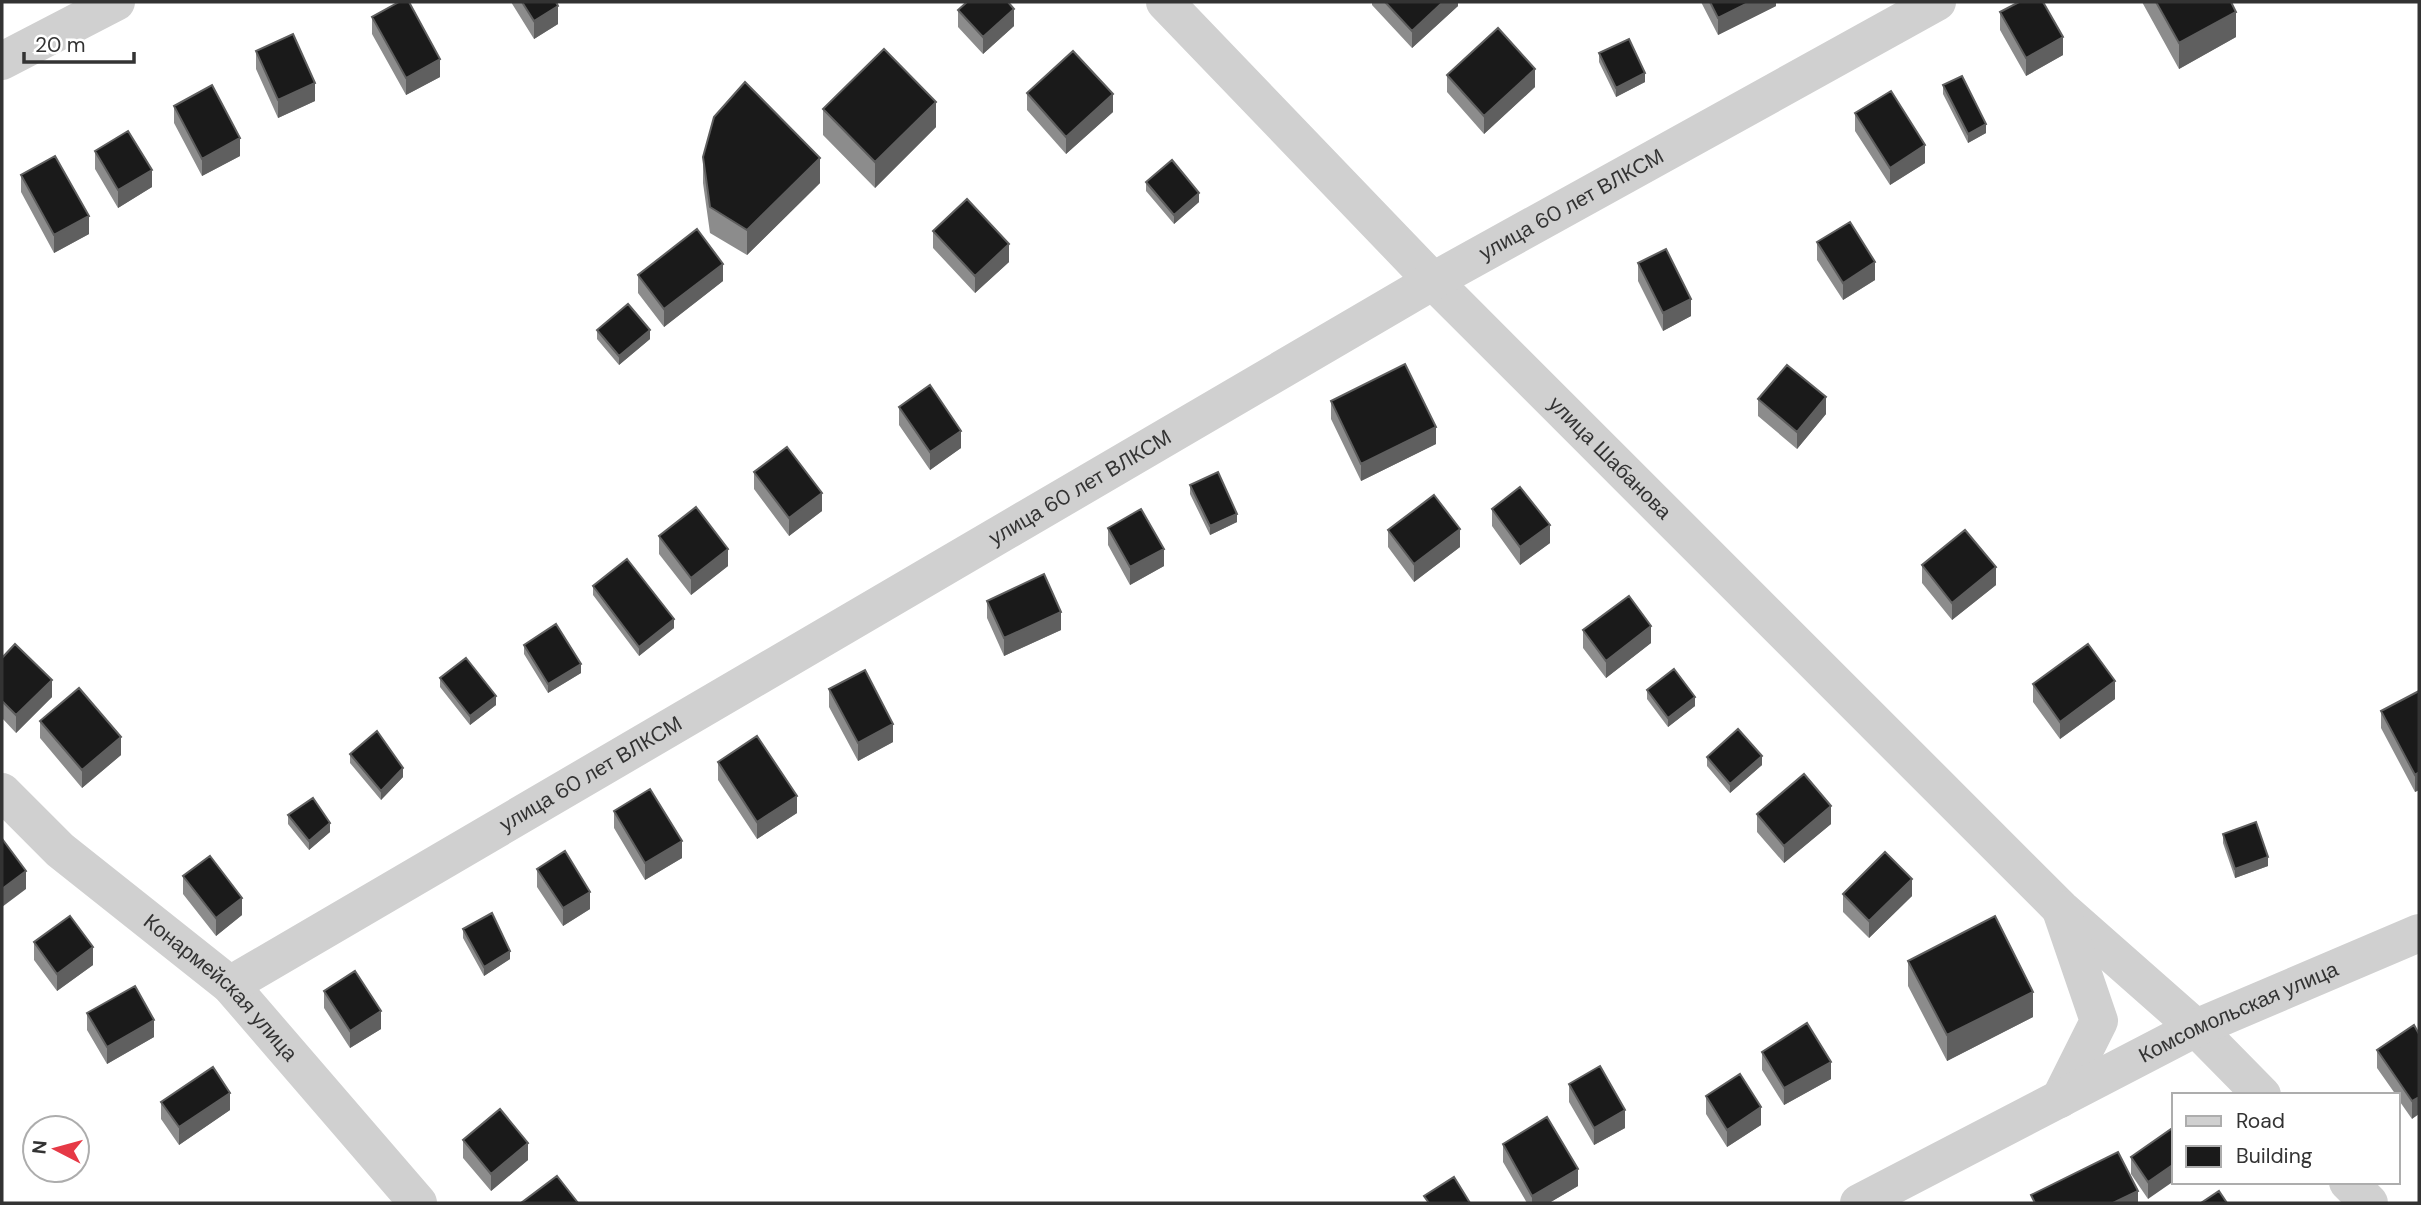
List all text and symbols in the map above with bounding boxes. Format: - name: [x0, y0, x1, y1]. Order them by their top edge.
- scale bar: [24, 21, 135, 65]
- text: 20 m: [35, 31, 86, 59]
- street label: улица 60 лет ВЛКСМ: [1474, 142, 1669, 267]
- street label: улица Шабанова: [1542, 390, 1678, 526]
- street label: улица 60 лет ВЛКСМ: [984, 423, 1177, 552]
- street label: улица 60 лет ВЛКСМ: [494, 710, 687, 838]
- street label: Конармейская улица: [138, 908, 304, 1068]
- street label: Комсомольская улица: [2134, 955, 2343, 1069]
- legend: [2172, 1093, 2400, 1184]
- text: Road: [2236, 1107, 2285, 1135]
- north arrow: [21, 1114, 91, 1184]
- text: N: [26, 1139, 53, 1155]
- text: Building: [2236, 1142, 2313, 1170]

